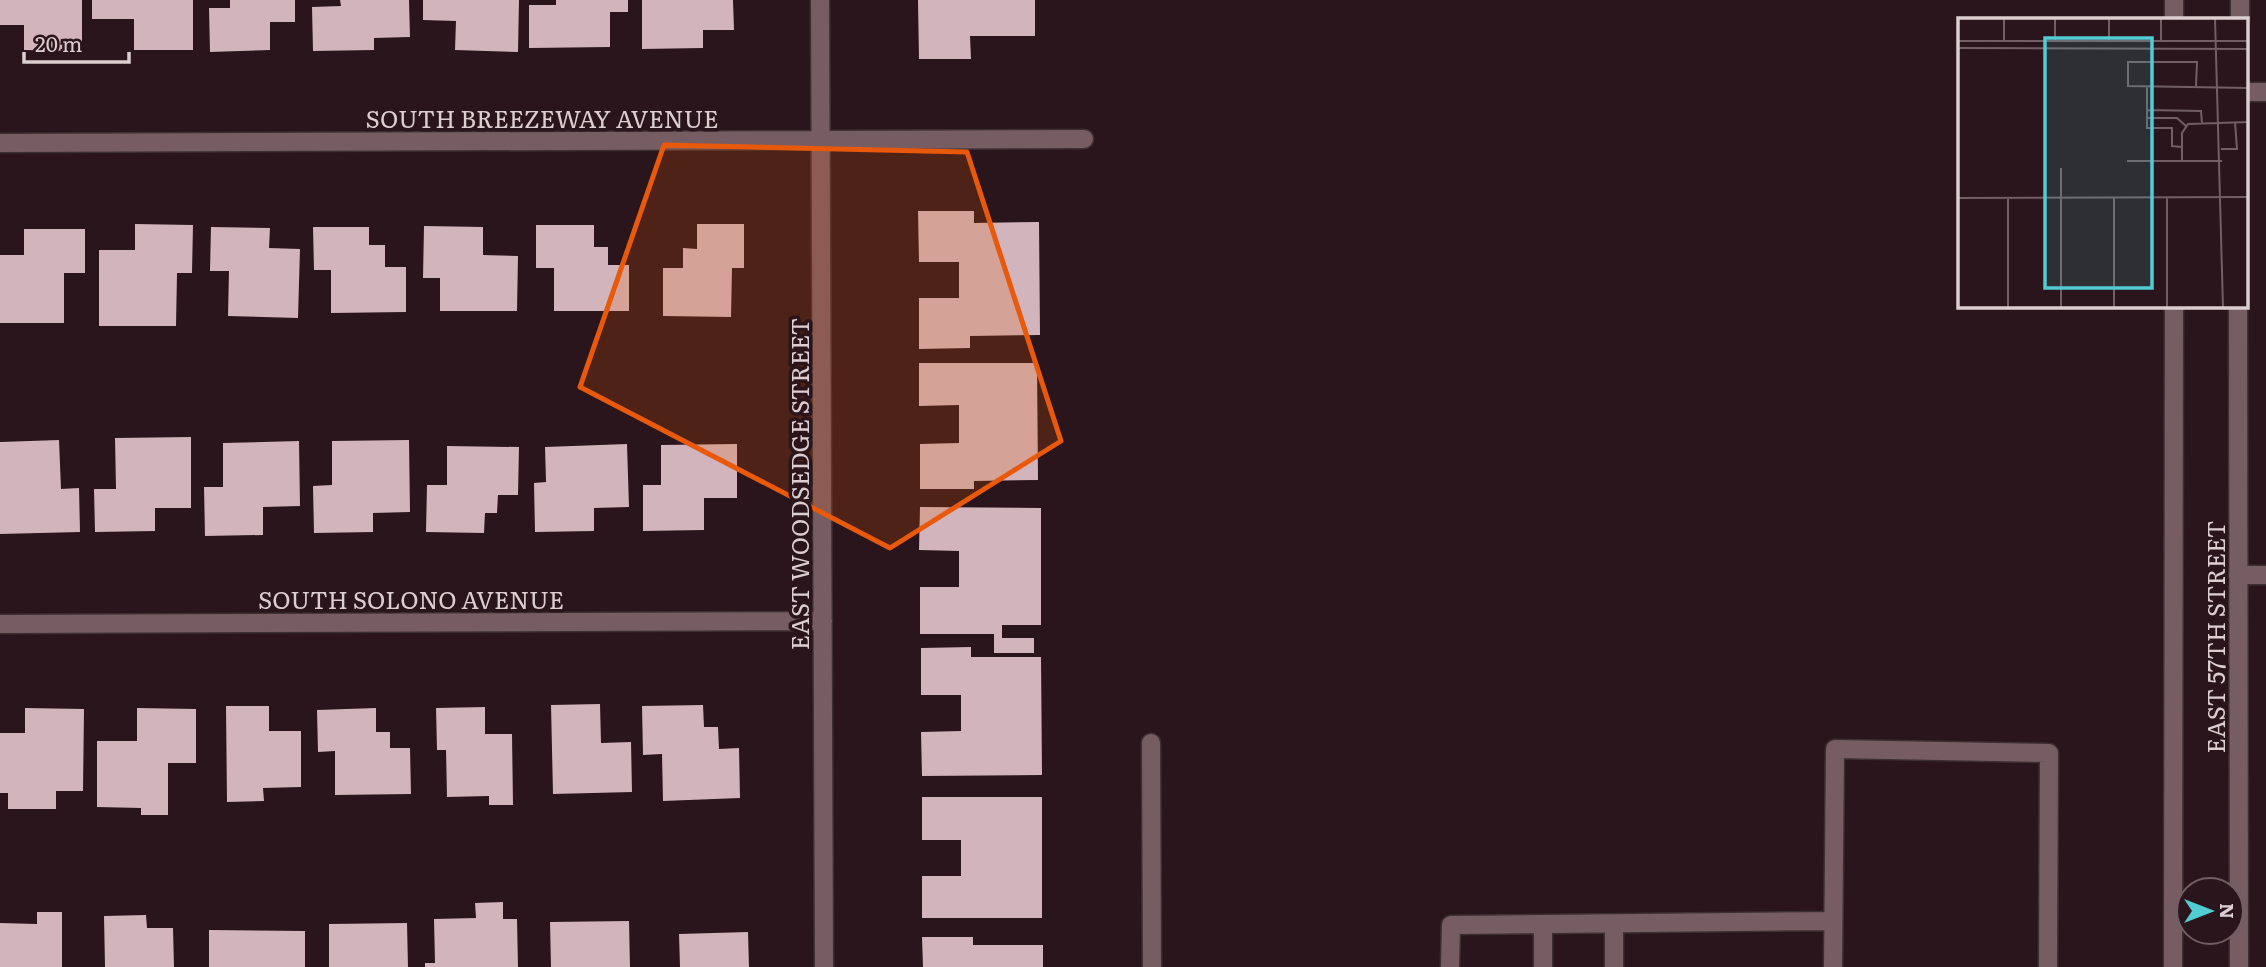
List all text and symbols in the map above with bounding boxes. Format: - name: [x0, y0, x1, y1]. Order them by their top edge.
- inset map: [1958, 18, 2248, 308]
- scale bar: [24, 21, 130, 65]
- text: 20 m: [35, 27, 82, 58]
- street label: SOUTH BREEZEWAY AVENUE: [366, 100, 718, 135]
- street label: EAST WOODSEDGE STREET: [781, 318, 816, 650]
- street label: EAST 57TH STREET: [2197, 521, 2232, 753]
- street label: SOUTH SOLONO AVENUE: [258, 581, 564, 616]
- north arrow: [2175, 876, 2245, 946]
- text: N: [2214, 903, 2242, 919]

